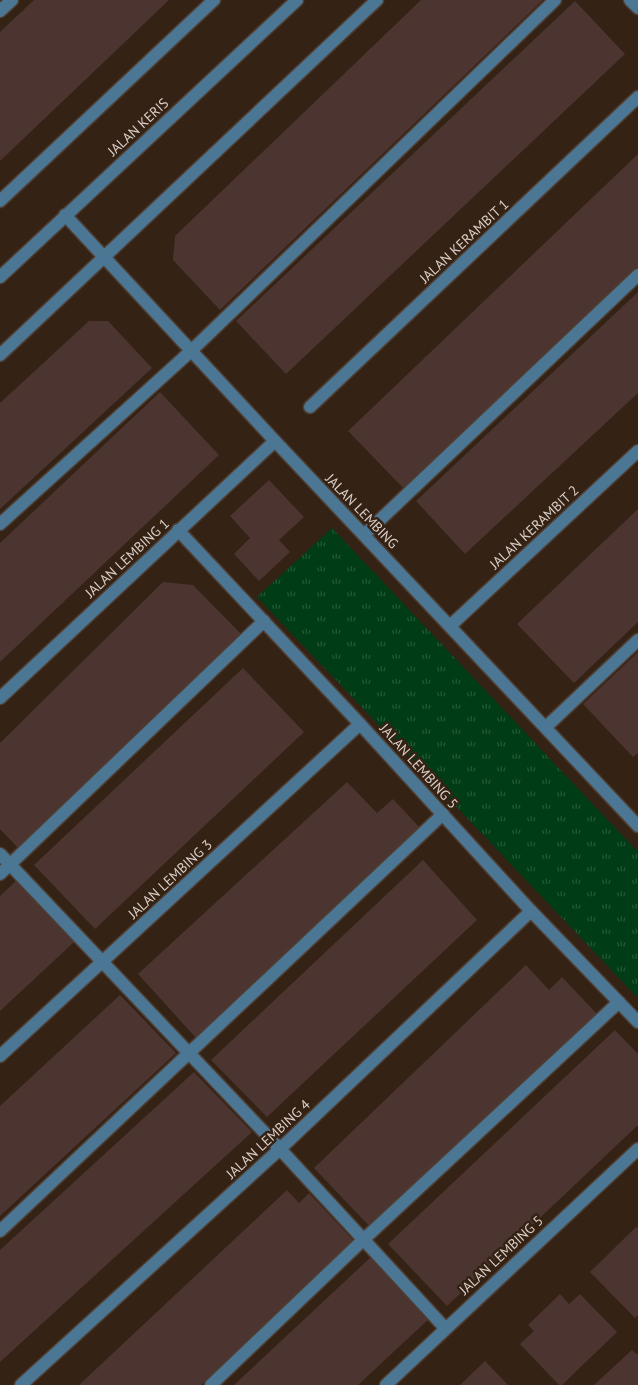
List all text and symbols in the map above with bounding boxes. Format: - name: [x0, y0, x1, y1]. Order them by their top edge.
- street label: JALAN KERIS: [103, 94, 172, 160]
- street label: JALAN KERAMBIT 1: [415, 195, 512, 287]
- street label: JALAN LEMBING: [321, 469, 402, 552]
- street label: JALAN KERAMBIT 2: [485, 481, 582, 573]
- street label: JALAN LEMBING 1: [81, 514, 173, 602]
- street label: JALAN LEMBING 5: [375, 719, 462, 812]
- street label: JALAN LEMBING 3: [124, 835, 216, 923]
- street label: JALAN LEMBING 4: [222, 1095, 314, 1183]
- street label: JALAN LEMBING 5: [455, 1211, 547, 1299]

